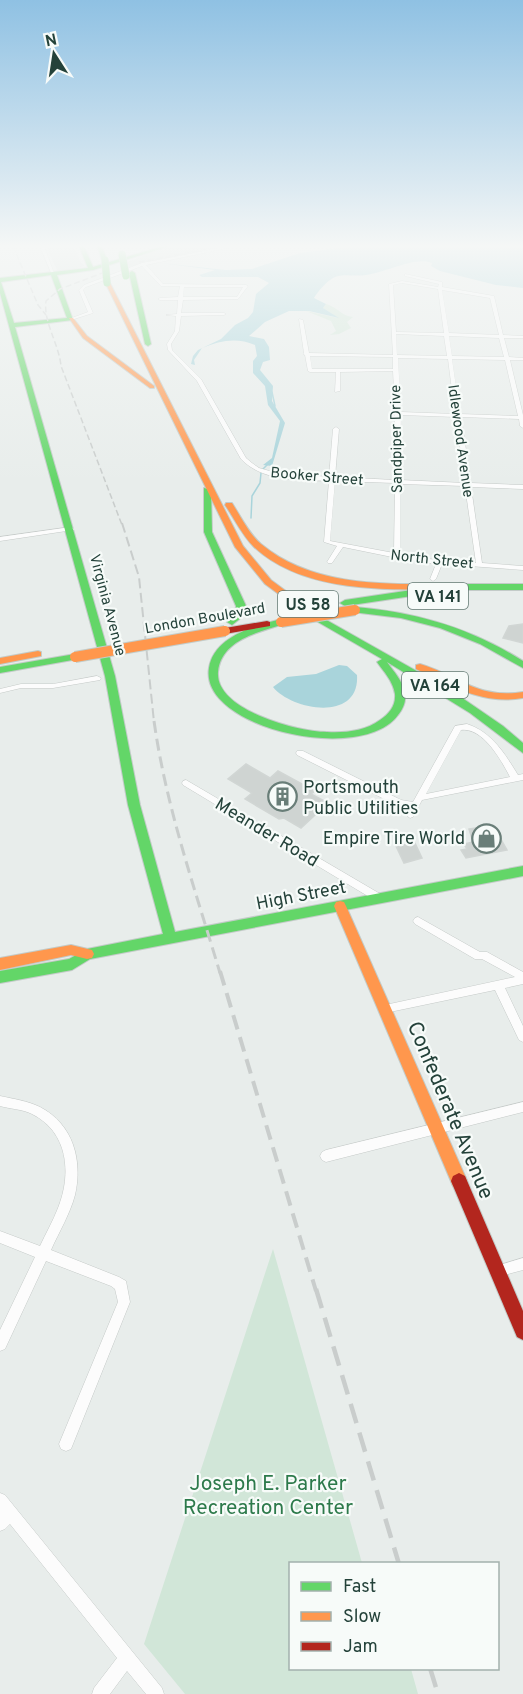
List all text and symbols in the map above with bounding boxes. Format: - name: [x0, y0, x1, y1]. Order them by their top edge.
- north arrow: [24, 24, 84, 84]
- text: N: [44, 30, 59, 52]
- street label: Idlewood Avenue: [442, 384, 477, 499]
- street label: Sandpiper Drive: [387, 385, 408, 493]
- street label: Booker Street: [270, 464, 364, 491]
- street label: North Street: [389, 547, 474, 574]
- street label: Virginia Avenue: [84, 552, 129, 658]
- road number: VA 141: [408, 583, 468, 609]
- road number: US 58: [278, 591, 338, 617]
- street label: London Boulevard: [144, 600, 267, 639]
- road number: VA 164: [402, 672, 468, 698]
- place label: Portsmouth Public Utilities: [303, 777, 419, 821]
- building icon: Portsmouth Public Utilities: [266, 781, 298, 813]
- street label: Meander Road: [210, 793, 322, 873]
- shop icon: Empire Tire World: [470, 822, 502, 854]
- place label: Empire Tire World: [323, 828, 465, 851]
- street label: High Street: [254, 876, 348, 916]
- street label: Confederate Avenue: [400, 1018, 499, 1203]
- park label: Joseph E. Parker Recreation Center: [183, 1471, 353, 1522]
- legend: [289, 1562, 499, 1670]
- text: Fast: [343, 1576, 376, 1599]
- text: Slow: [343, 1606, 381, 1629]
- text: Jam: [343, 1636, 378, 1659]

